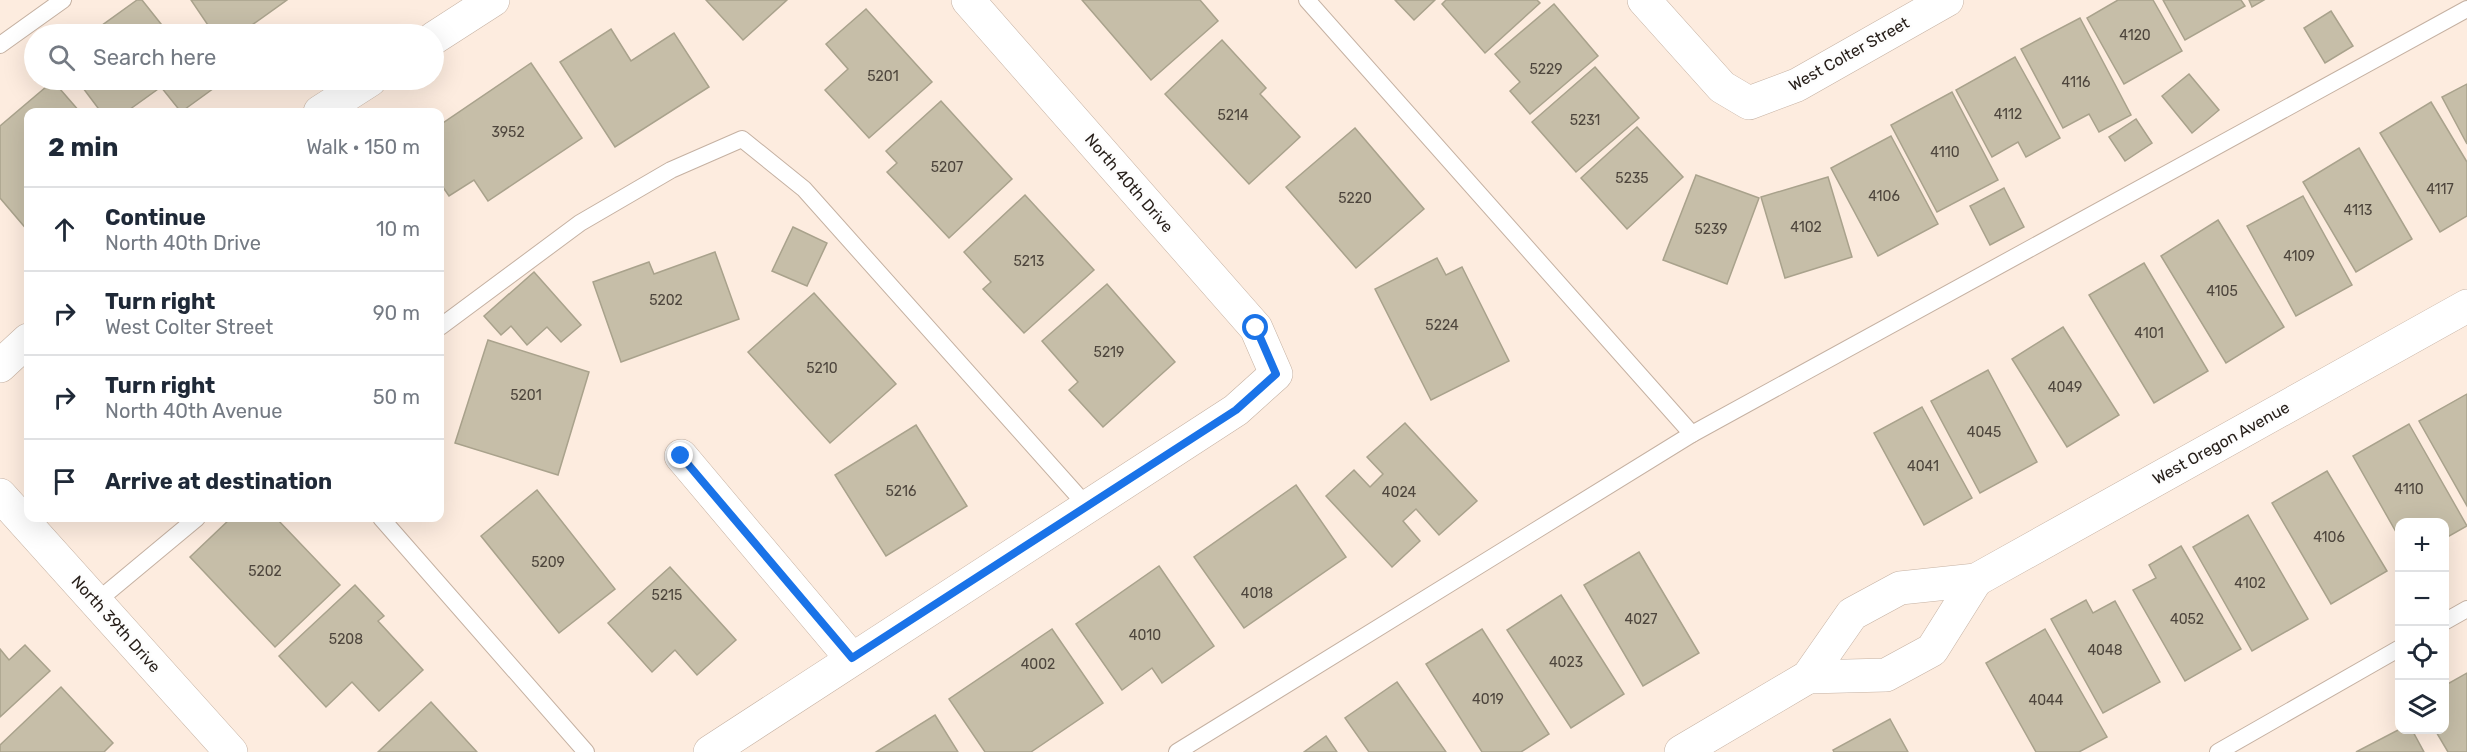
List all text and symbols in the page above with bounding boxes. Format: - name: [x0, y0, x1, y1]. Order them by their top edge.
- street label: West Colter Street: [1786, 13, 1912, 95]
- search box: [24, 24, 444, 90]
- house number: 4120: [2119, 27, 2151, 44]
- icon: search: [45, 41, 78, 74]
- text: Search here: [93, 44, 216, 71]
- house number: 5229: [1529, 61, 1563, 78]
- house number: 5201: [867, 68, 899, 85]
- house number: 4116: [2062, 74, 2090, 91]
- house number: 4112: [1994, 106, 2022, 123]
- house number: 5214: [1217, 107, 1249, 124]
- house number: 5231: [1570, 112, 1600, 129]
- house number: 3952: [491, 124, 525, 141]
- street label: North 40th Drive: [1081, 130, 1177, 236]
- text: 2 min: [48, 132, 118, 163]
- text: Walk · 150 m: [306, 135, 420, 159]
- house number: 4110: [1930, 144, 1960, 161]
- house number: 5207: [931, 159, 963, 176]
- house number: 5235: [1615, 170, 1649, 187]
- house number: 4117: [2426, 181, 2454, 198]
- house number: 4106: [1868, 188, 1900, 205]
- house number: 5220: [1338, 190, 1372, 207]
- house number: 4113: [2344, 202, 2372, 219]
- text: Continue: [105, 204, 206, 231]
- icon: ahead: [48, 213, 81, 246]
- text: 10 m: [376, 217, 420, 241]
- house number: 4102: [1790, 219, 1822, 236]
- house number: 5239: [1694, 221, 1728, 238]
- text: North 40th Drive: [105, 231, 261, 255]
- house number: 4109: [2283, 248, 2315, 265]
- house number: 5213: [1014, 253, 1044, 270]
- house number: 4105: [2206, 283, 2238, 300]
- text: Turn right: [105, 288, 215, 315]
- house number: 5202: [649, 292, 683, 309]
- icon: right: [48, 297, 81, 330]
- text: 90 m: [373, 301, 420, 325]
- route start: [1242, 314, 1268, 340]
- text: West Colter Street: [105, 315, 273, 339]
- house number: 5224: [1425, 317, 1459, 334]
- house number: 4101: [2134, 325, 2164, 342]
- house number: 5219: [1094, 344, 1124, 361]
- house number: 5210: [806, 360, 838, 377]
- text: Turn right: [105, 372, 215, 399]
- house number: 4049: [2048, 379, 2082, 396]
- icon: right: [48, 381, 81, 414]
- text: 50 m: [373, 385, 420, 409]
- house number: 5201: [510, 387, 542, 404]
- street label: West Oregon Avenue: [2149, 397, 2293, 489]
- text: North 40th Avenue: [105, 399, 282, 423]
- house number: 4045: [1967, 424, 2001, 441]
- route end: [667, 442, 693, 468]
- house number: 4041: [1907, 458, 1939, 475]
- icon: arrive: [48, 465, 81, 498]
- text: Arrive at destination: [105, 468, 332, 495]
- house number: 4110: [2394, 481, 2424, 498]
- house number: 5216: [886, 483, 916, 500]
- house number: 4024: [1382, 484, 1416, 501]
- map controls: [2395, 518, 2449, 734]
- button: +: [2395, 518, 2449, 572]
- house number: 4106: [2313, 529, 2345, 546]
- house number: 5209: [531, 554, 565, 571]
- house number: 5202: [248, 563, 282, 580]
- street label: North 39th Drive: [68, 572, 165, 676]
- button: −: [2395, 572, 2449, 626]
- house number: 4102: [2234, 575, 2266, 592]
- house number: 4018: [1241, 585, 1273, 602]
- house number: 5215: [652, 587, 682, 604]
- house number: 4027: [1625, 611, 1657, 628]
- house number: 4052: [2170, 611, 2204, 628]
- button: locate: [2395, 626, 2449, 680]
- house number: 4010: [1129, 627, 1161, 644]
- house number: 5208: [329, 631, 363, 648]
- house number: 4048: [2087, 642, 2123, 659]
- house number: 4023: [1549, 654, 1583, 671]
- house number: 4002: [1021, 656, 1055, 673]
- button: layers: [2395, 680, 2449, 734]
- house number: 4019: [1472, 691, 1504, 708]
- house number: 4044: [2029, 692, 2064, 709]

